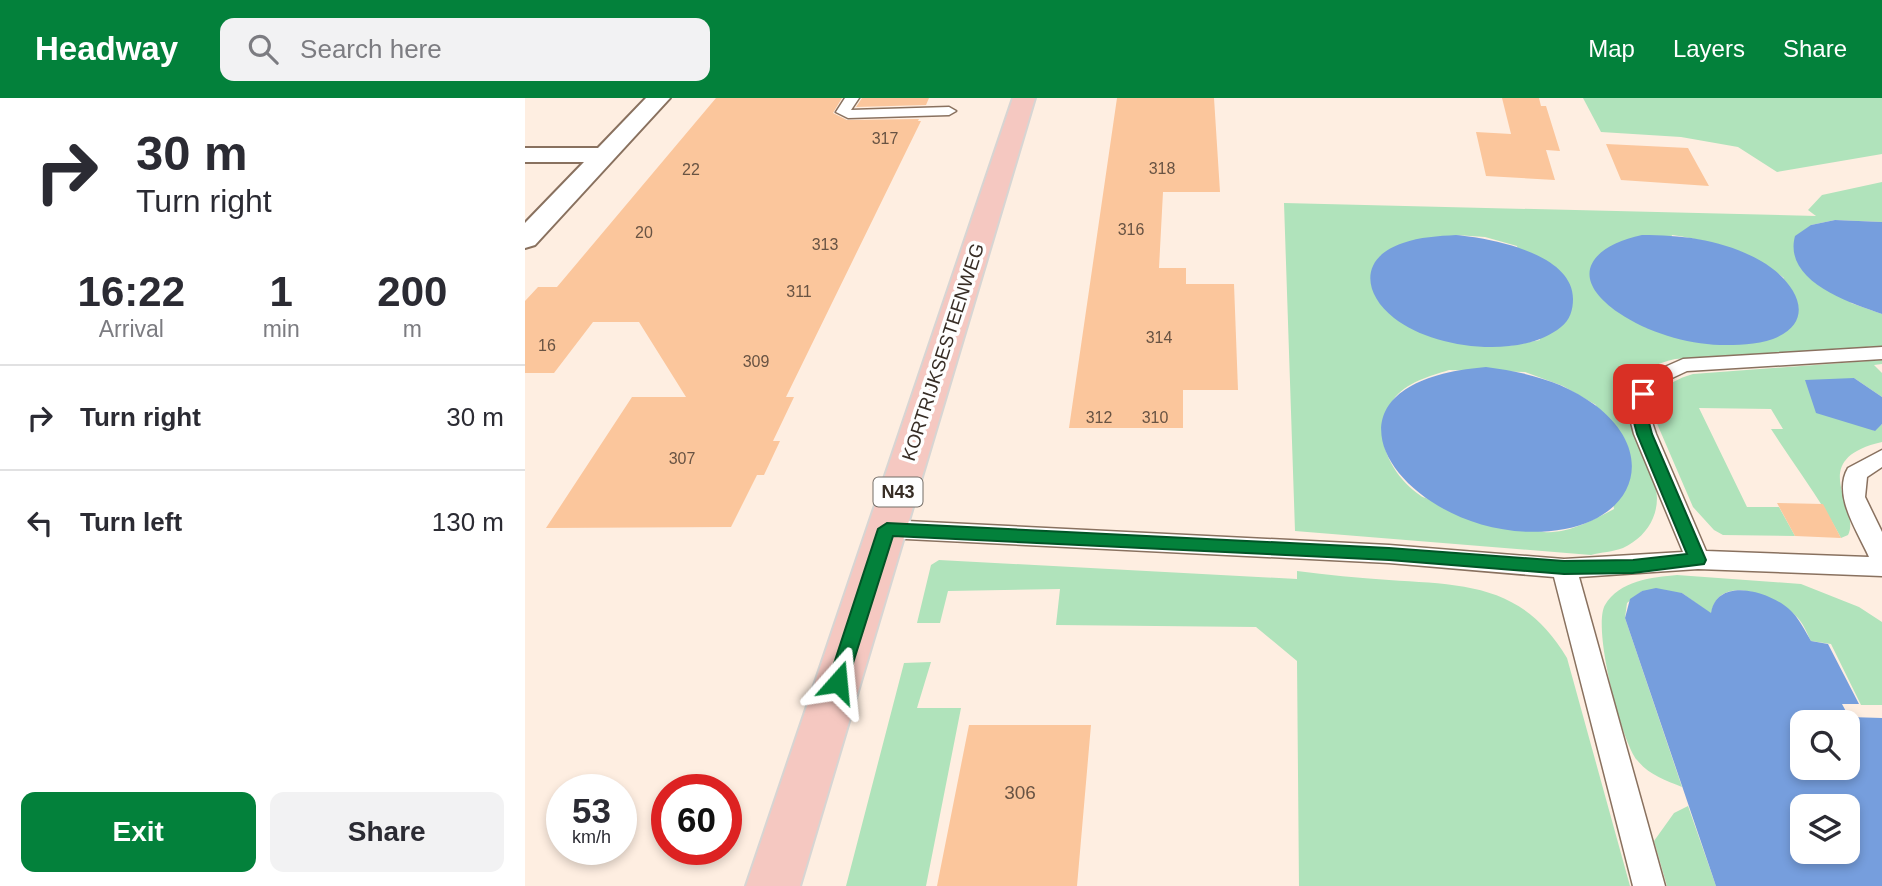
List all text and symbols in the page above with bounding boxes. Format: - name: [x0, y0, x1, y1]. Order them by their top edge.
- search box: [220, 18, 710, 81]
- text: Headway: [35, 30, 178, 67]
- icon: search: [244, 30, 282, 68]
- text: Search here: [300, 34, 442, 64]
- text: Map: [1588, 35, 1635, 62]
- text: Layers: [1673, 35, 1745, 62]
- text: Share: [1783, 35, 1847, 62]
- icon: right: [21, 126, 112, 217]
- text: 30 m: [136, 126, 248, 180]
- house number: 317: [872, 130, 898, 147]
- house number: 318: [1149, 160, 1175, 177]
- house number: 22: [682, 161, 700, 178]
- text: Turn right: [136, 183, 272, 219]
- house number: 316: [1118, 221, 1144, 238]
- house number: 20: [635, 224, 653, 241]
- house number: 313: [812, 236, 838, 253]
- street label: KORTRIJKSESTEENWEG: [898, 240, 988, 464]
- text: 16:22: [78, 268, 185, 315]
- text: 1: [269, 268, 293, 315]
- text: 200: [377, 268, 447, 315]
- house number: 311: [786, 283, 812, 300]
- text: Arrival: [99, 316, 164, 342]
- text: min: [263, 316, 300, 342]
- text: m: [403, 316, 422, 342]
- house number: 314: [1146, 329, 1172, 346]
- house number: 16: [538, 337, 556, 354]
- house number: 309: [743, 353, 769, 370]
- pin: [1613, 364, 1673, 424]
- icon: arrive: [1624, 375, 1662, 413]
- icon: right: [21, 399, 59, 437]
- text: Turn right: [80, 402, 201, 432]
- text: 30 m: [446, 402, 504, 432]
- house number: 312: [1086, 409, 1112, 426]
- house number: 310: [1142, 409, 1168, 426]
- house number: 307: [669, 450, 695, 467]
- road number: N43: [873, 478, 923, 506]
- icon: left: [21, 504, 59, 542]
- text: Turn left: [80, 507, 182, 537]
- text: 130 m: [432, 507, 504, 537]
- position arrow: [801, 645, 875, 719]
- map controls: [1790, 710, 1860, 864]
- button: search: [1790, 710, 1860, 780]
- speed limit sign: 60: [651, 774, 742, 865]
- house number: 306: [1004, 782, 1036, 803]
- text: 53: [572, 791, 611, 830]
- button: Exit: [21, 792, 256, 872]
- button: Share: [270, 792, 504, 872]
- button: layers: [1790, 794, 1860, 864]
- text: km/h: [572, 827, 611, 847]

